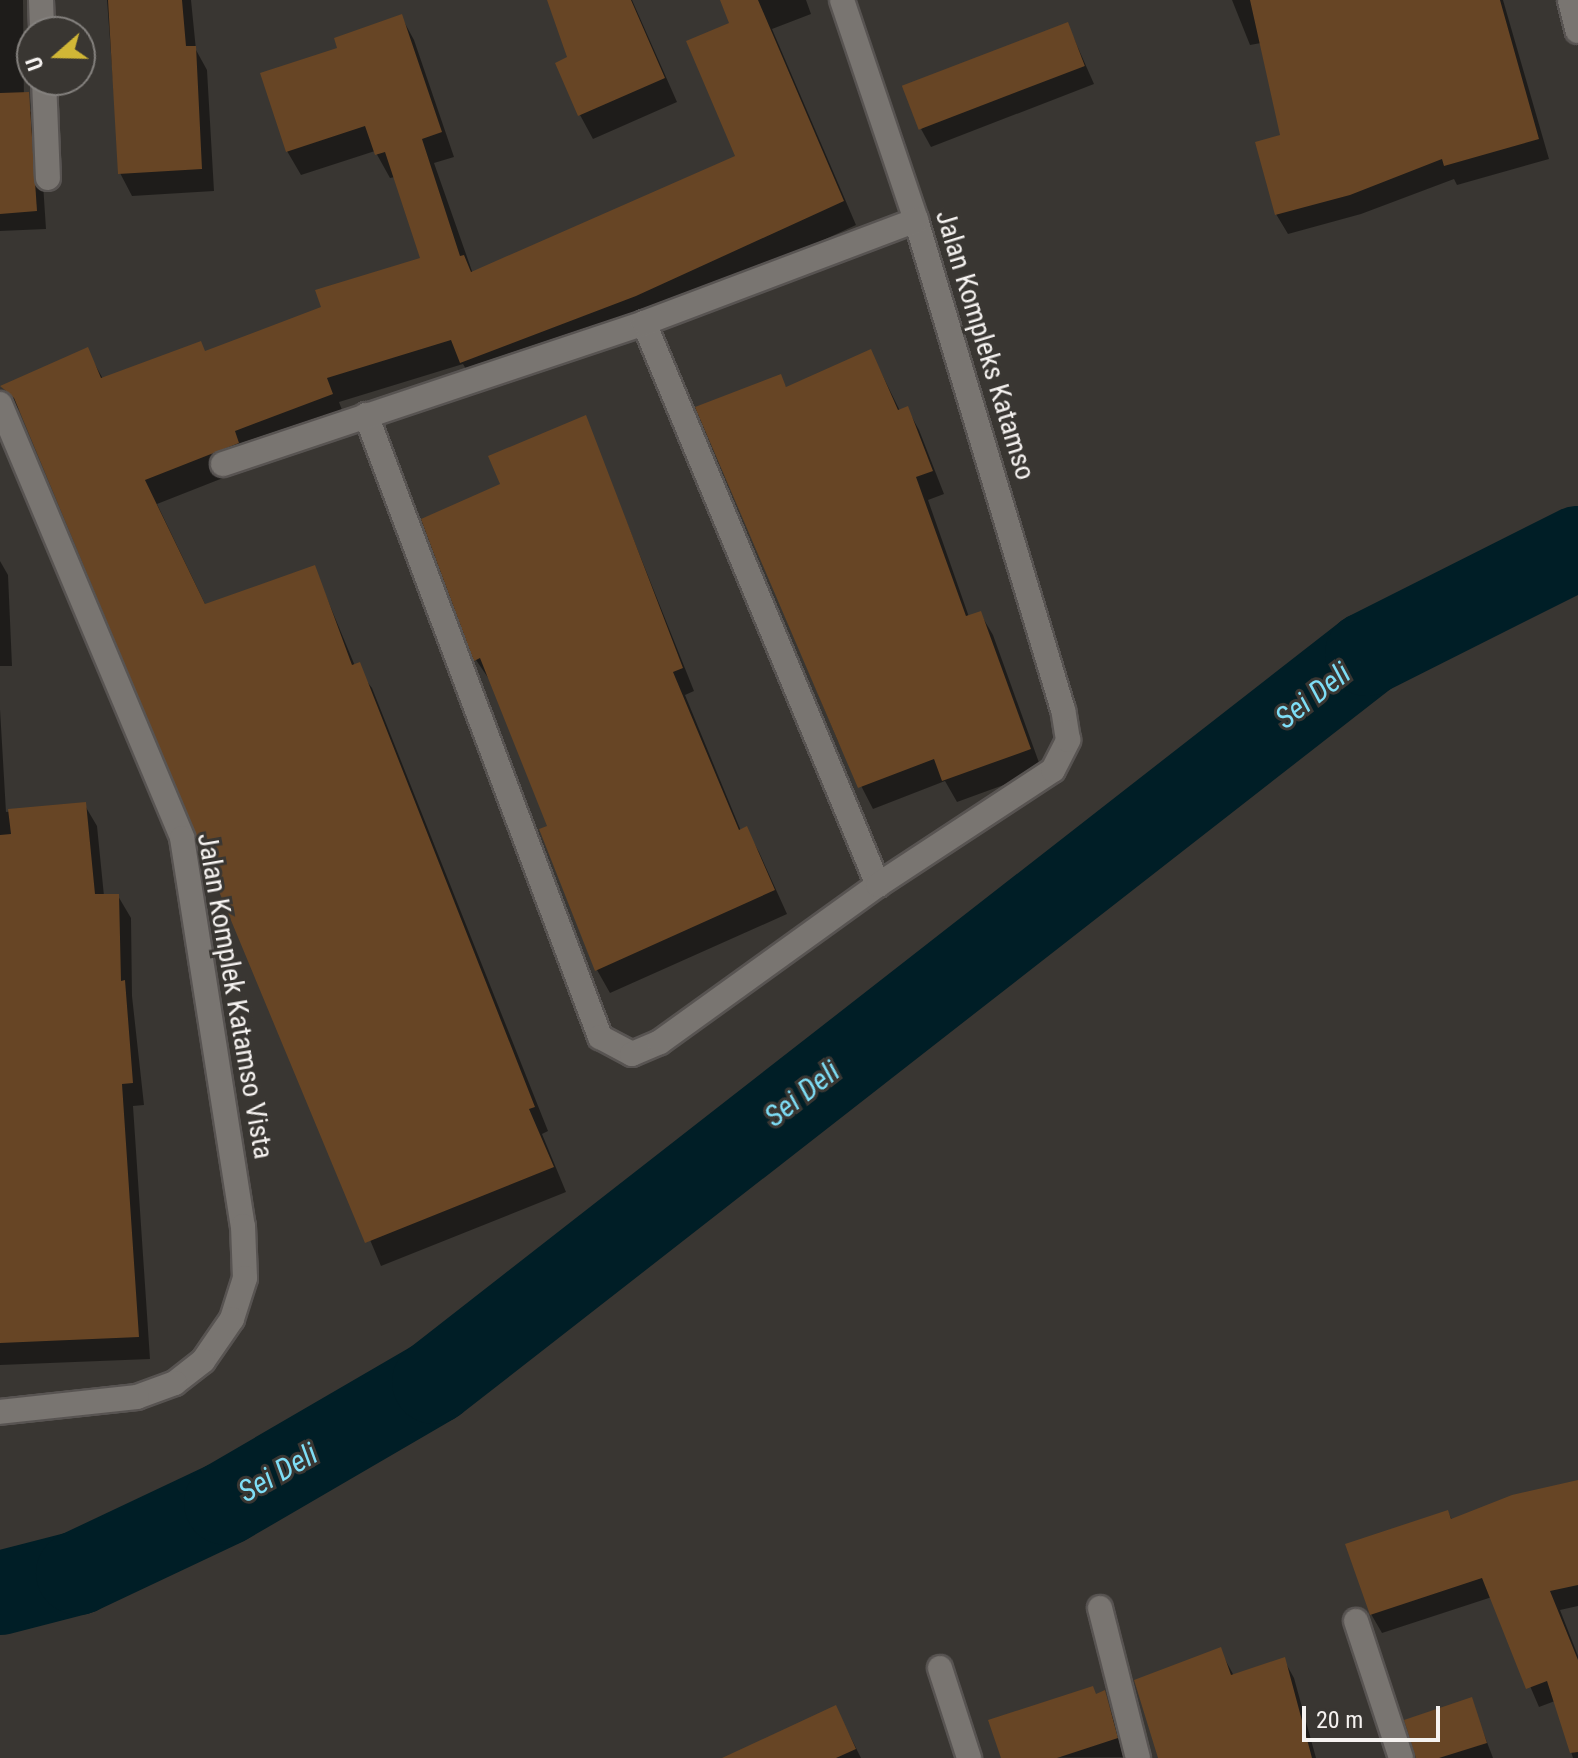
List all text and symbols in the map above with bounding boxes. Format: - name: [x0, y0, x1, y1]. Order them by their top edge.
- north arrow: [16, 16, 96, 96]
- text: U: [21, 54, 49, 74]
- street label: Jalan Kompleks Katamso: [928, 206, 1042, 484]
- water label: Sei Deli: [1268, 655, 1358, 737]
- street label: Jalan Komplek Katamso Vista: [190, 830, 280, 1162]
- water label: Sei Deli: [757, 1053, 847, 1135]
- water label: Sei Deli: [232, 1436, 324, 1510]
- scale bar: [1306, 1690, 1444, 1740]
- text: 20 m: [1316, 1706, 1363, 1734]

